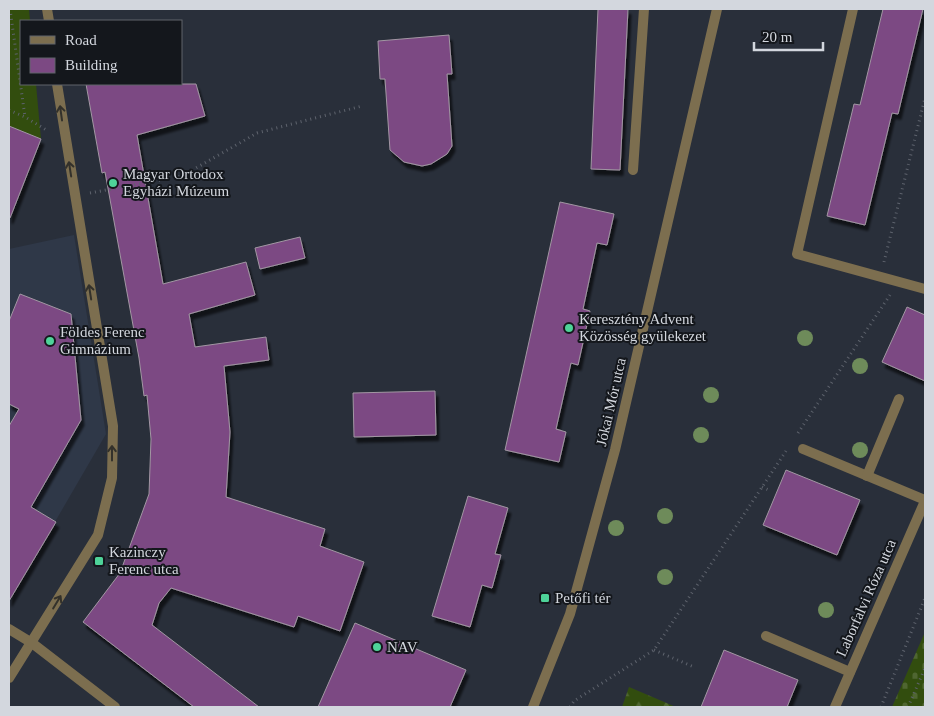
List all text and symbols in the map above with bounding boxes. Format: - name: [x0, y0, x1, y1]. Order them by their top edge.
- legend: [20, 20, 182, 85]
- scale bar: [754, 20, 823, 52]
- text: 20 m: [762, 29, 793, 45]
- text: Road: [65, 32, 97, 48]
- text: Building: [65, 57, 118, 73]
- one-way arrow: [56, 105, 66, 121]
- one-way arrow: [64, 162, 74, 178]
- place label: Magyar Ortodox Egyházi Múzeum: [123, 166, 230, 199]
- marker: Magyar Ortodox Egyházi Múzeum: [107, 177, 119, 189]
- one-way arrow: [85, 284, 95, 300]
- place label: Keresztény Advent Közösség gyülekezet: [579, 311, 707, 344]
- marker: Keresztény Advent Közösség gyülekezet: [563, 322, 575, 334]
- place label: Földes Ferenc Gimnázium: [60, 324, 145, 357]
- marker: Földes Ferenc Gimnázium: [44, 335, 56, 347]
- street label: Jókai Mór utca: [593, 356, 629, 448]
- one-way arrow: [108, 445, 117, 461]
- street label: Laborfalvi Róza utca: [833, 537, 899, 659]
- place label: Kazinczy Ferenc utca: [109, 544, 179, 577]
- marker: Kazinczy Ferenc utca: [93, 555, 105, 567]
- place label: Petőfi tér: [555, 590, 610, 606]
- marker: Petőfi tér: [539, 592, 551, 604]
- one-way arrow: [53, 595, 63, 609]
- place label: NAV: [387, 639, 418, 655]
- marker: NAV: [371, 641, 383, 653]

